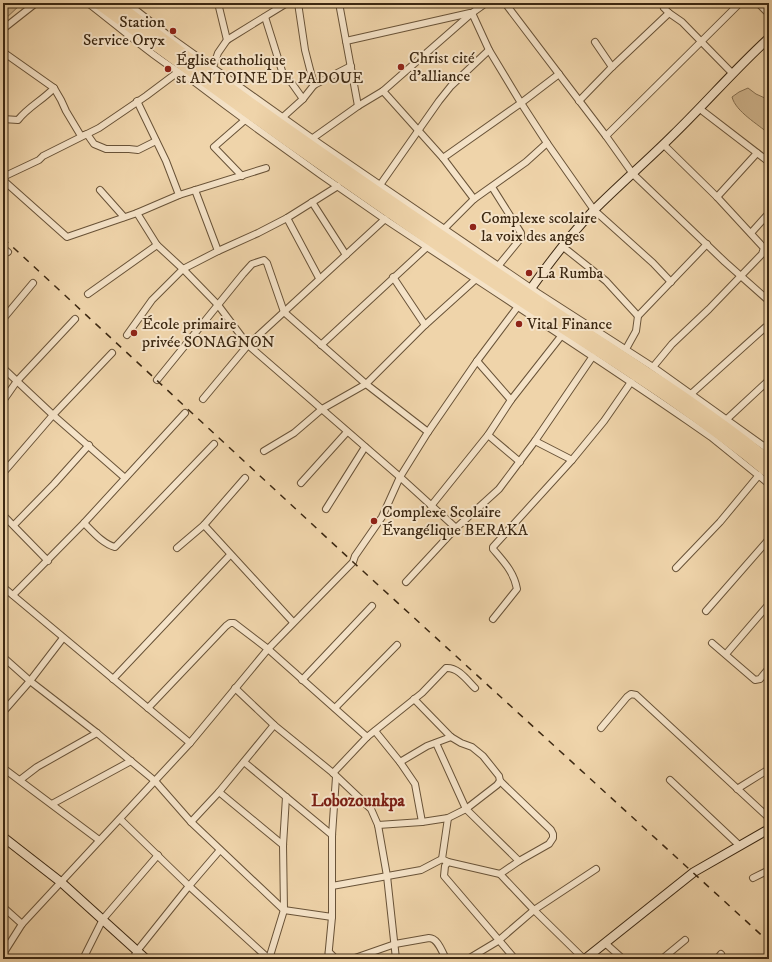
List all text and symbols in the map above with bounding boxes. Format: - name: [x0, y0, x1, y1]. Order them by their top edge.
- place label: Station Service Oryx: [83, 12, 166, 50]
- marker: Station Service Oryx: [168, 26, 178, 36]
- place label: Christ cité d'alliance: [409, 48, 475, 86]
- place label: Église catholique st ANTOINE DE PADOUE: [176, 50, 363, 88]
- marker: Christ cité d'alliance: [396, 62, 406, 72]
- marker: Église catholique st ANTOINE DE PADOUE: [163, 64, 173, 74]
- place label: Complexe scolaire la voix des anges: [481, 208, 597, 246]
- marker: Complexe scolaire la voix des anges: [468, 222, 478, 232]
- place label: La Rumba: [537, 263, 604, 283]
- marker: La Rumba: [524, 268, 534, 278]
- place label: École primaire privée SONAGNON: [141, 314, 275, 352]
- place label: Vital Finance: [526, 314, 613, 334]
- marker: Vital Finance: [514, 319, 524, 329]
- marker: École primaire privée SONAGNON: [129, 328, 139, 338]
- place label: Complexe Scolaire Évangélique BERAKA: [382, 502, 529, 540]
- marker: Complexe Scolaire Évangélique BERAKA: [369, 516, 379, 526]
- district label: Lobozounkpa: [311, 790, 406, 812]

